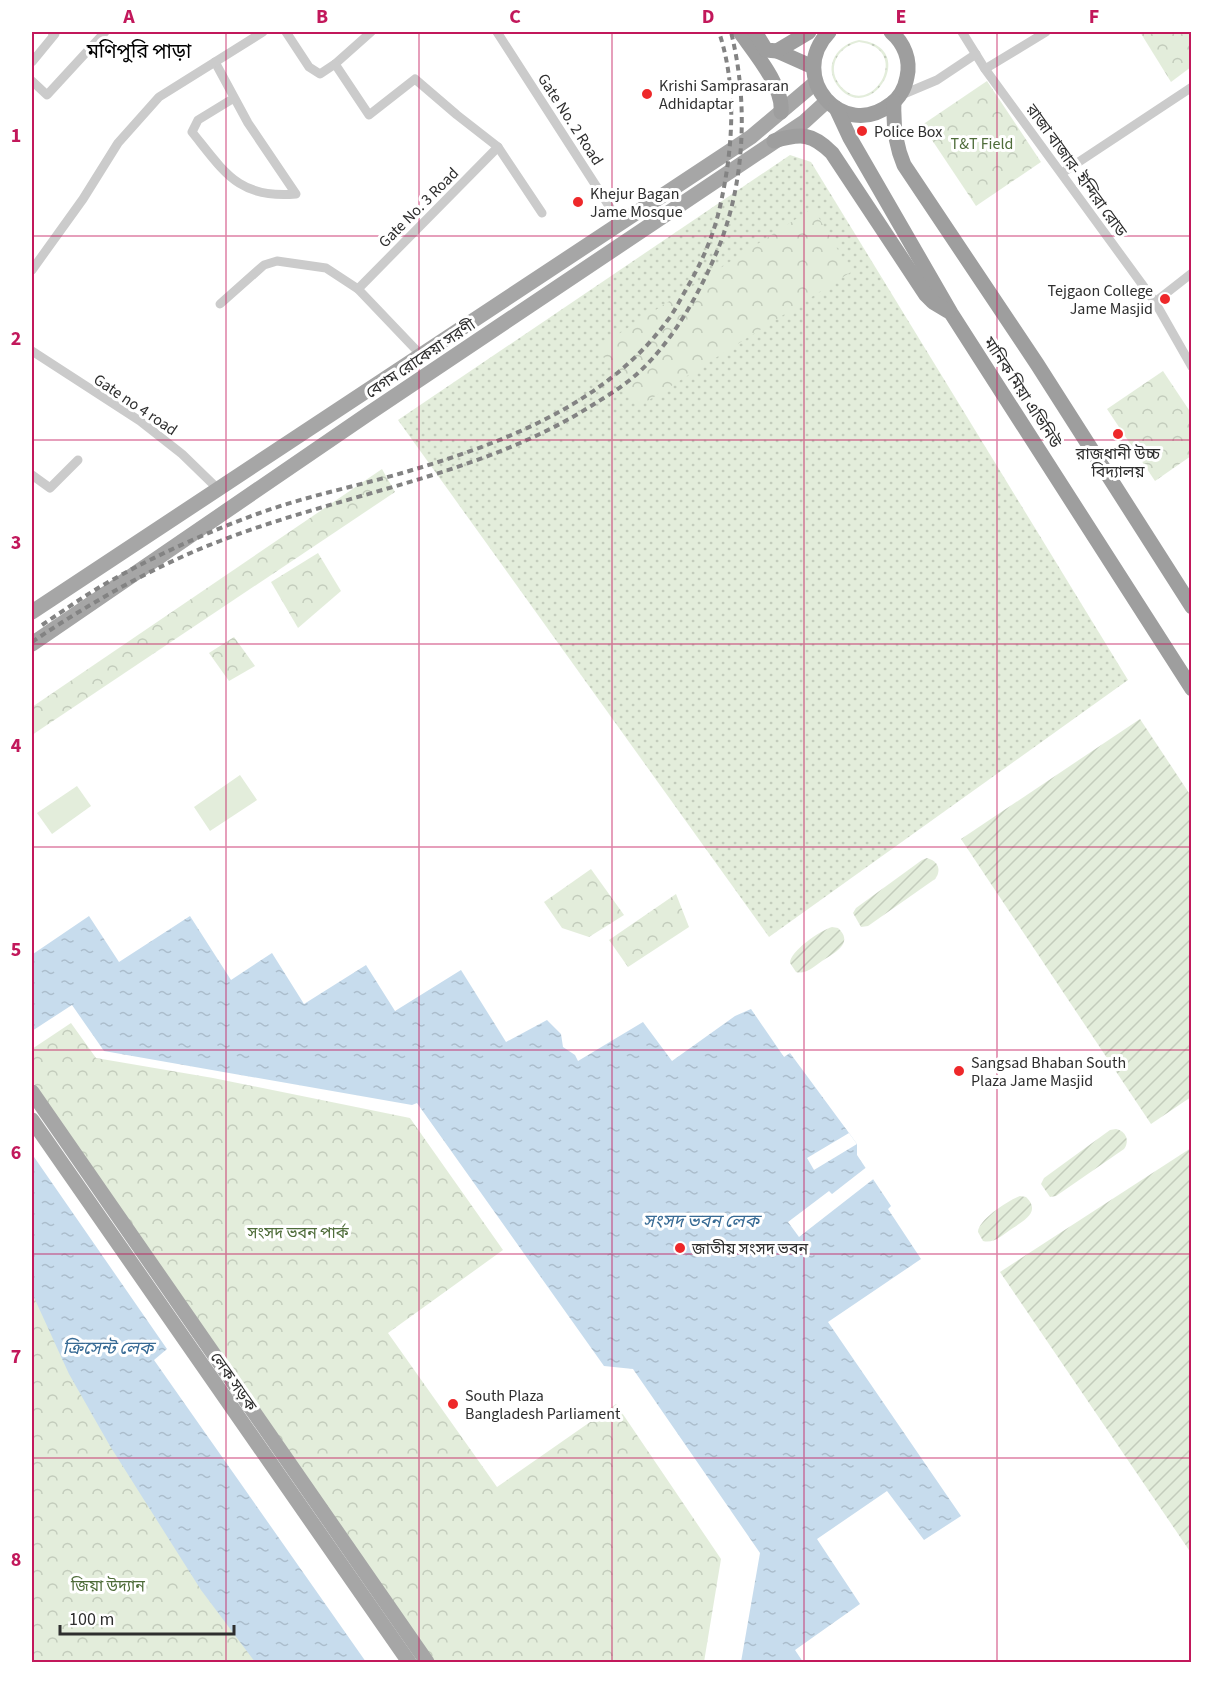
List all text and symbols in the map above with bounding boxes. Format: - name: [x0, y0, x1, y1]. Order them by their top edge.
- text: A: [122, 3, 135, 31]
- text: B: [316, 3, 328, 31]
- text: C: [509, 3, 521, 31]
- text: D: [702, 3, 714, 31]
- text: E: [896, 3, 906, 31]
- text: F: [1089, 3, 1099, 31]
- district label: মণিপুরি পাড়া: [86, 38, 192, 66]
- street label: Gate No. 2 Road: [532, 69, 608, 170]
- place label: Krishi Samprasaran Adhidaptar: [659, 75, 789, 115]
- marker: Krishi Samprasaran Adhidaptar: [640, 87, 654, 101]
- street label: রাজা বাজার- ইন্দিরা রোড: [1020, 99, 1132, 242]
- place label: Police Box: [874, 121, 942, 143]
- text: 1: [11, 122, 21, 150]
- marker: Police Box: [855, 124, 869, 138]
- park label: T&T Field: [951, 133, 1013, 155]
- street label: Gate No. 3 Road: [374, 163, 464, 253]
- place label: Khejur Bagan Jame Mosque: [590, 183, 683, 223]
- marker: Khejur Bagan Jame Mosque: [571, 195, 585, 209]
- place label: Tejgaon College Jame Masjid: [1048, 280, 1153, 320]
- marker: Tejgaon College Jame Masjid: [1158, 292, 1172, 306]
- street label: বেগম রোকেয়া সরণী: [361, 313, 480, 404]
- text: 2: [11, 325, 21, 353]
- street label: মানিক মিয়া এভিনিউ: [978, 332, 1067, 453]
- street label: Gate no 4 road: [89, 369, 182, 441]
- marker: রাজধানী উচ্চ বিদ্যালয়: [1111, 427, 1125, 441]
- place label: রাজধানী উচ্চ বিদ্যালয়: [1075, 443, 1161, 483]
- text: 3: [11, 529, 21, 557]
- text: 4: [11, 732, 22, 760]
- text: 5: [11, 936, 21, 964]
- place label: Sangsad Bhaban South Plaza Jame Masjid: [971, 1052, 1126, 1092]
- marker: Sangsad Bhaban South Plaza Jame Masjid: [952, 1064, 966, 1078]
- text: 6: [11, 1139, 21, 1167]
- water label: সংসদ ভবন লেক: [643, 1209, 762, 1234]
- park label: সংসদ ভবন পার্ক: [246, 1222, 350, 1244]
- place label: জাতীয় সংসদ ভবন: [691, 1238, 809, 1260]
- marker: জাতীয় সংসদ ভবন: [673, 1241, 687, 1255]
- water label: ক্রিসেন্ট লেক: [63, 1336, 157, 1361]
- text: 7: [11, 1343, 21, 1371]
- street label: লেক সড়ক: [205, 1347, 262, 1417]
- place label: South Plaza Bangladesh Parliament: [465, 1385, 621, 1425]
- marker: South Plaza Bangladesh Parliament: [446, 1397, 460, 1411]
- text: 8: [11, 1546, 21, 1574]
- park label: জিয়া উদ্যান: [70, 1575, 145, 1597]
- scale bar: [60, 1598, 234, 1636]
- text: 100 m: [69, 1607, 114, 1632]

